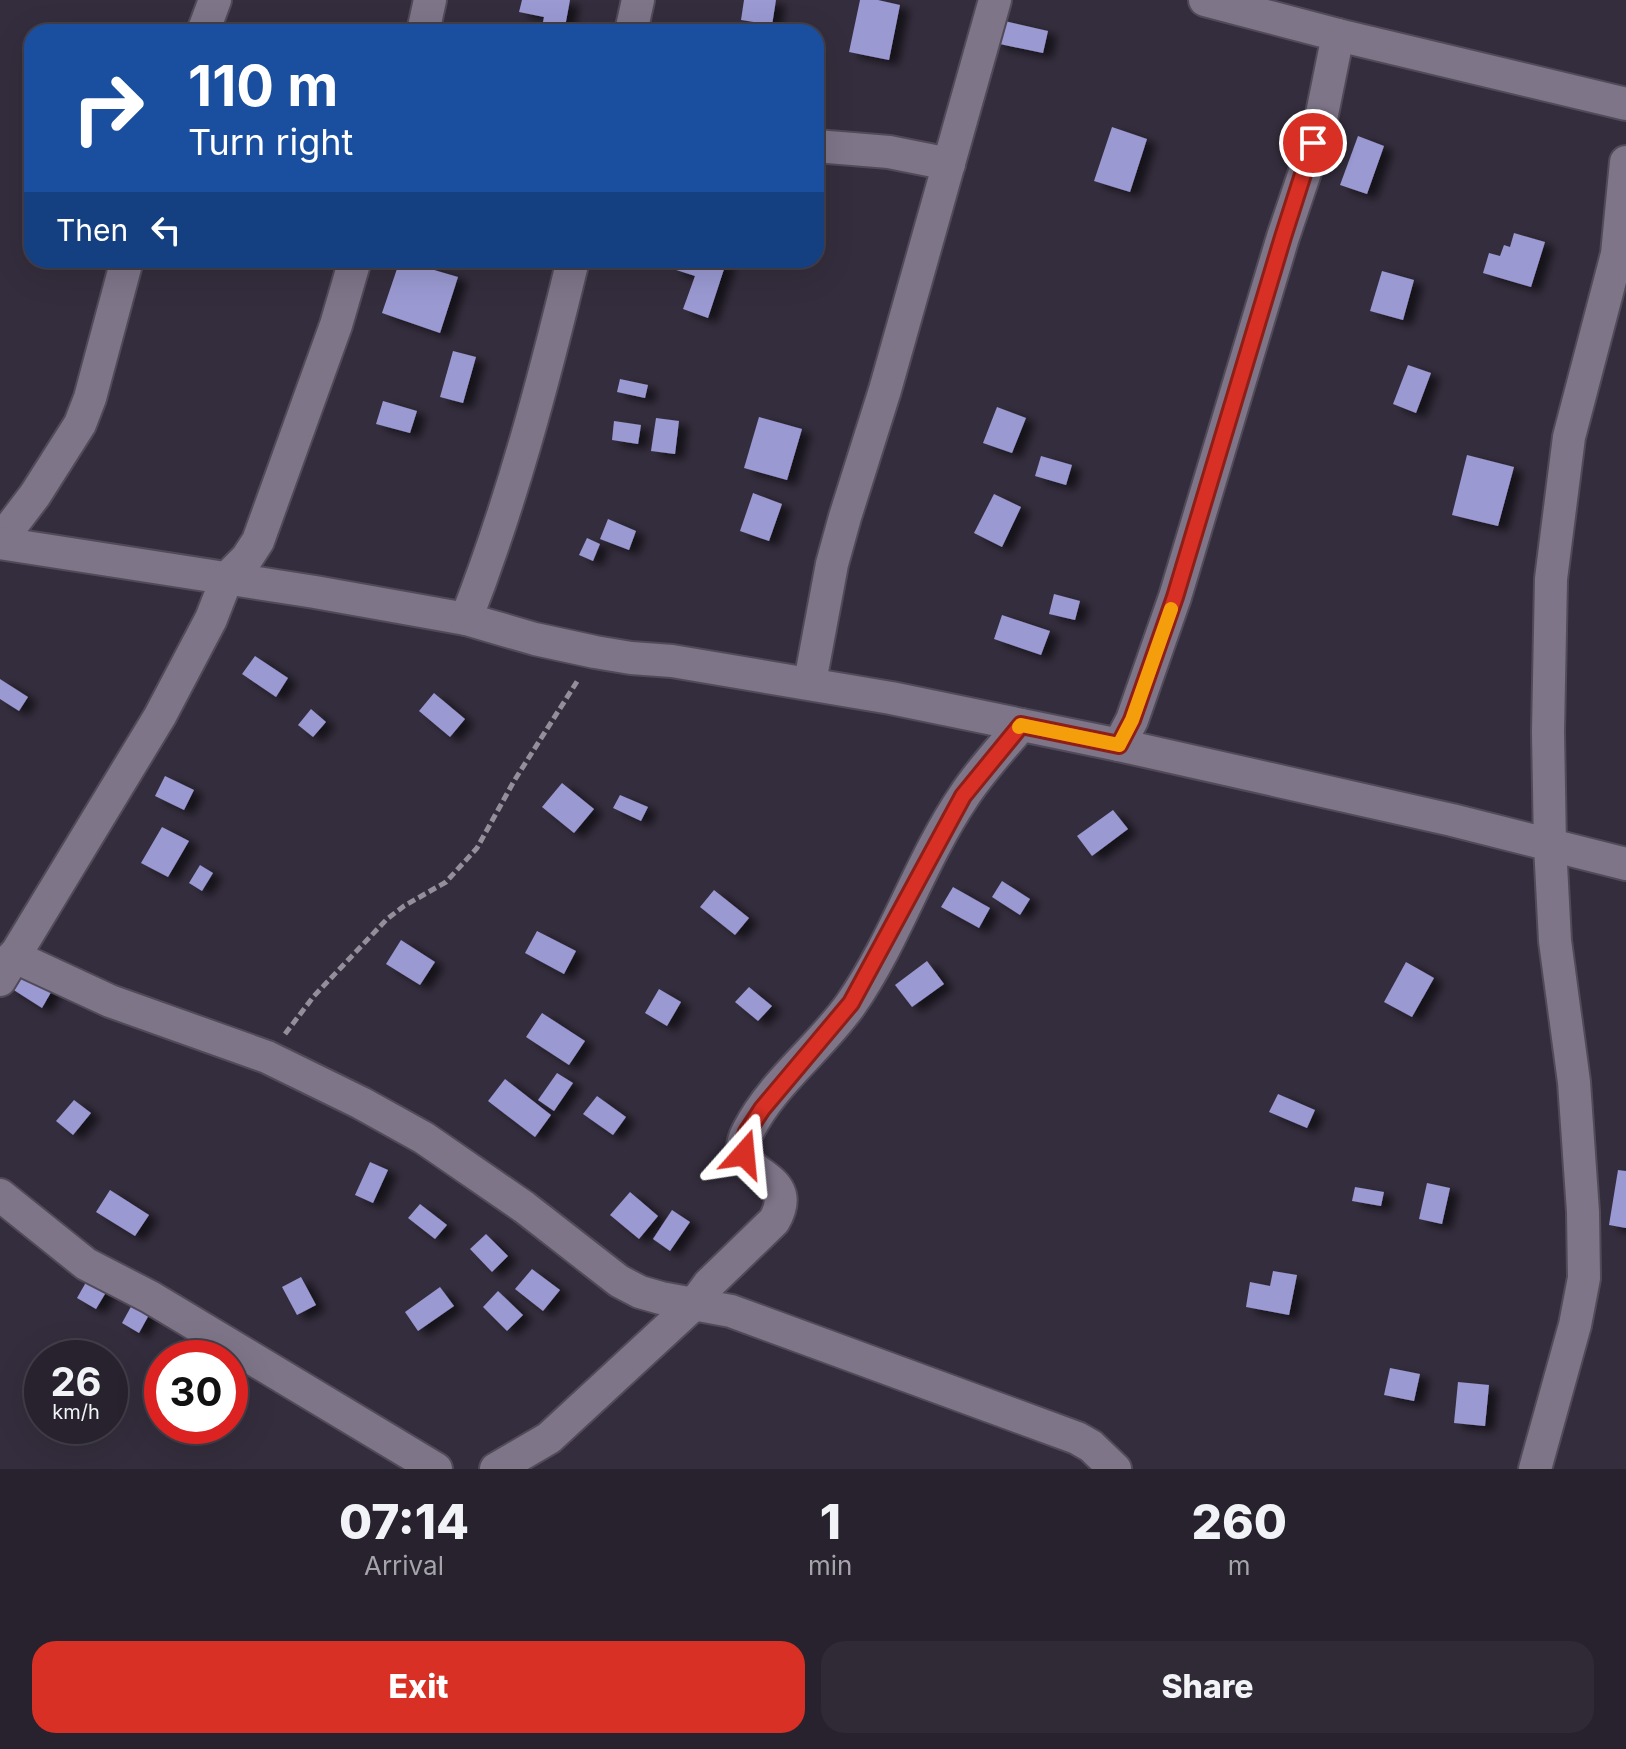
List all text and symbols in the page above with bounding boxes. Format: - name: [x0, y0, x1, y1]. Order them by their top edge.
- text: 110 m: [188, 52, 338, 120]
- icon: right: [56, 56, 160, 160]
- pin: [1279, 109, 1347, 177]
- text: Turn right: [188, 120, 353, 164]
- icon: arrive: [1291, 121, 1335, 165]
- icon: left: [144, 208, 188, 252]
- text: Then: [56, 212, 128, 248]
- position arrow: [702, 1112, 786, 1196]
- speed limit sign: 30: [144, 1340, 248, 1444]
- text: 26: [50, 1357, 102, 1406]
- text: km/h: [52, 1400, 100, 1424]
- text: 07:14: [339, 1492, 469, 1551]
- text: 1: [820, 1492, 841, 1551]
- text: 260: [1191, 1492, 1287, 1551]
- text: Arrival: [364, 1550, 444, 1581]
- text: min: [808, 1550, 852, 1581]
- text: m: [1228, 1550, 1251, 1581]
- button: Exit: [32, 1641, 805, 1733]
- button: Share: [821, 1641, 1594, 1733]

